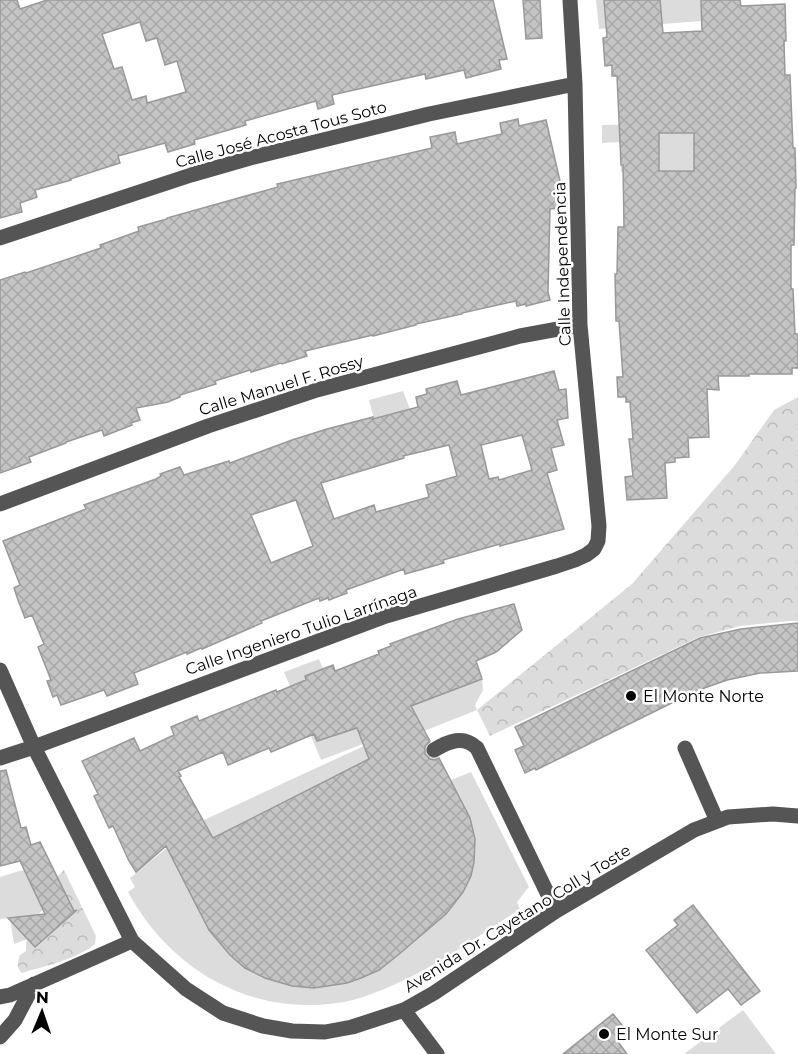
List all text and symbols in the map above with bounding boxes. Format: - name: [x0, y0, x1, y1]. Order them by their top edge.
- street label: Calle José Acosta Tous Soto: [173, 97, 389, 172]
- street label: Calle Independencia: [550, 181, 575, 347]
- street label: Calle Manuel F. Rossy: [197, 351, 366, 420]
- street label: Calle Ingeniero Tulio Larrínaga: [183, 582, 419, 679]
- place label: El Monte Norte: [643, 687, 764, 706]
- marker: El Monte Norte: [624, 689, 638, 703]
- street label: Avenida Dr. Cayetano Coll y Toste: [400, 841, 634, 996]
- north arrow: [12, 982, 72, 1042]
- text: N: [36, 988, 49, 1007]
- place label: El Monte Sur: [616, 1025, 718, 1044]
- marker: El Monte Sur: [597, 1027, 611, 1041]

